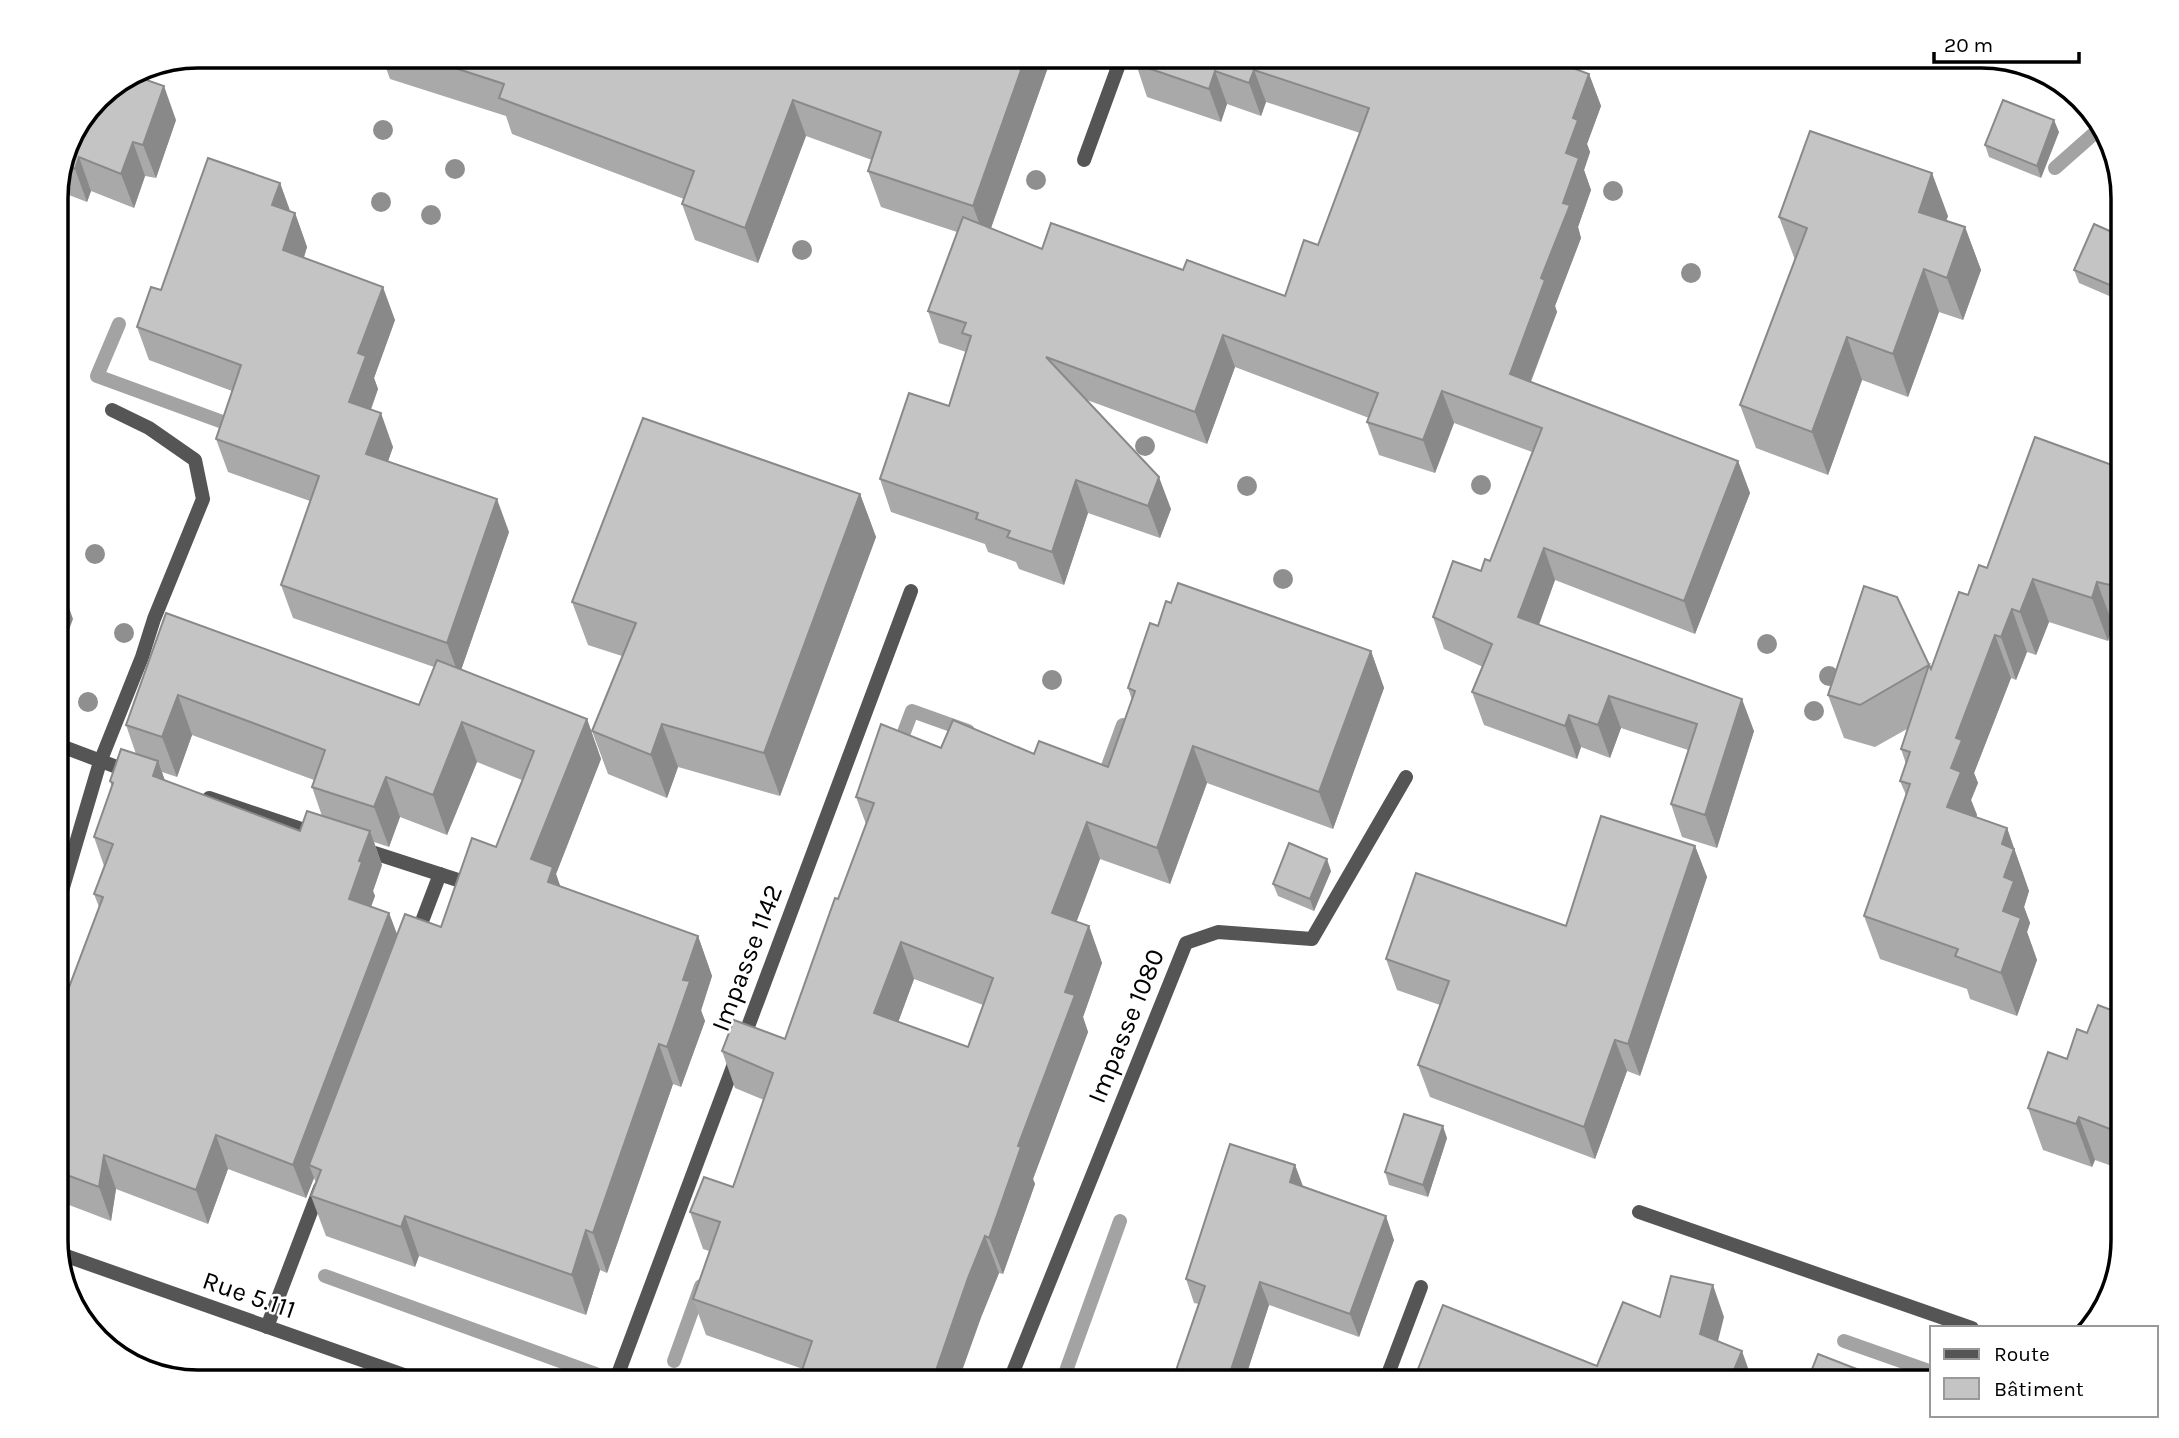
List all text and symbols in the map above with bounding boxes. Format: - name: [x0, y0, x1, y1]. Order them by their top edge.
- scale bar: [1934, 21, 2079, 65]
- text: 20 m: [1944, 33, 1993, 57]
- street label: Impasse 1142: [705, 880, 789, 1036]
- street label: Impasse 1080: [1081, 944, 1171, 1108]
- street label: Rue 5.111: [198, 1265, 300, 1325]
- legend: [1930, 1326, 2158, 1417]
- text: Route: [1994, 1342, 2050, 1366]
- text: Bâtiment: [1994, 1377, 2084, 1401]

